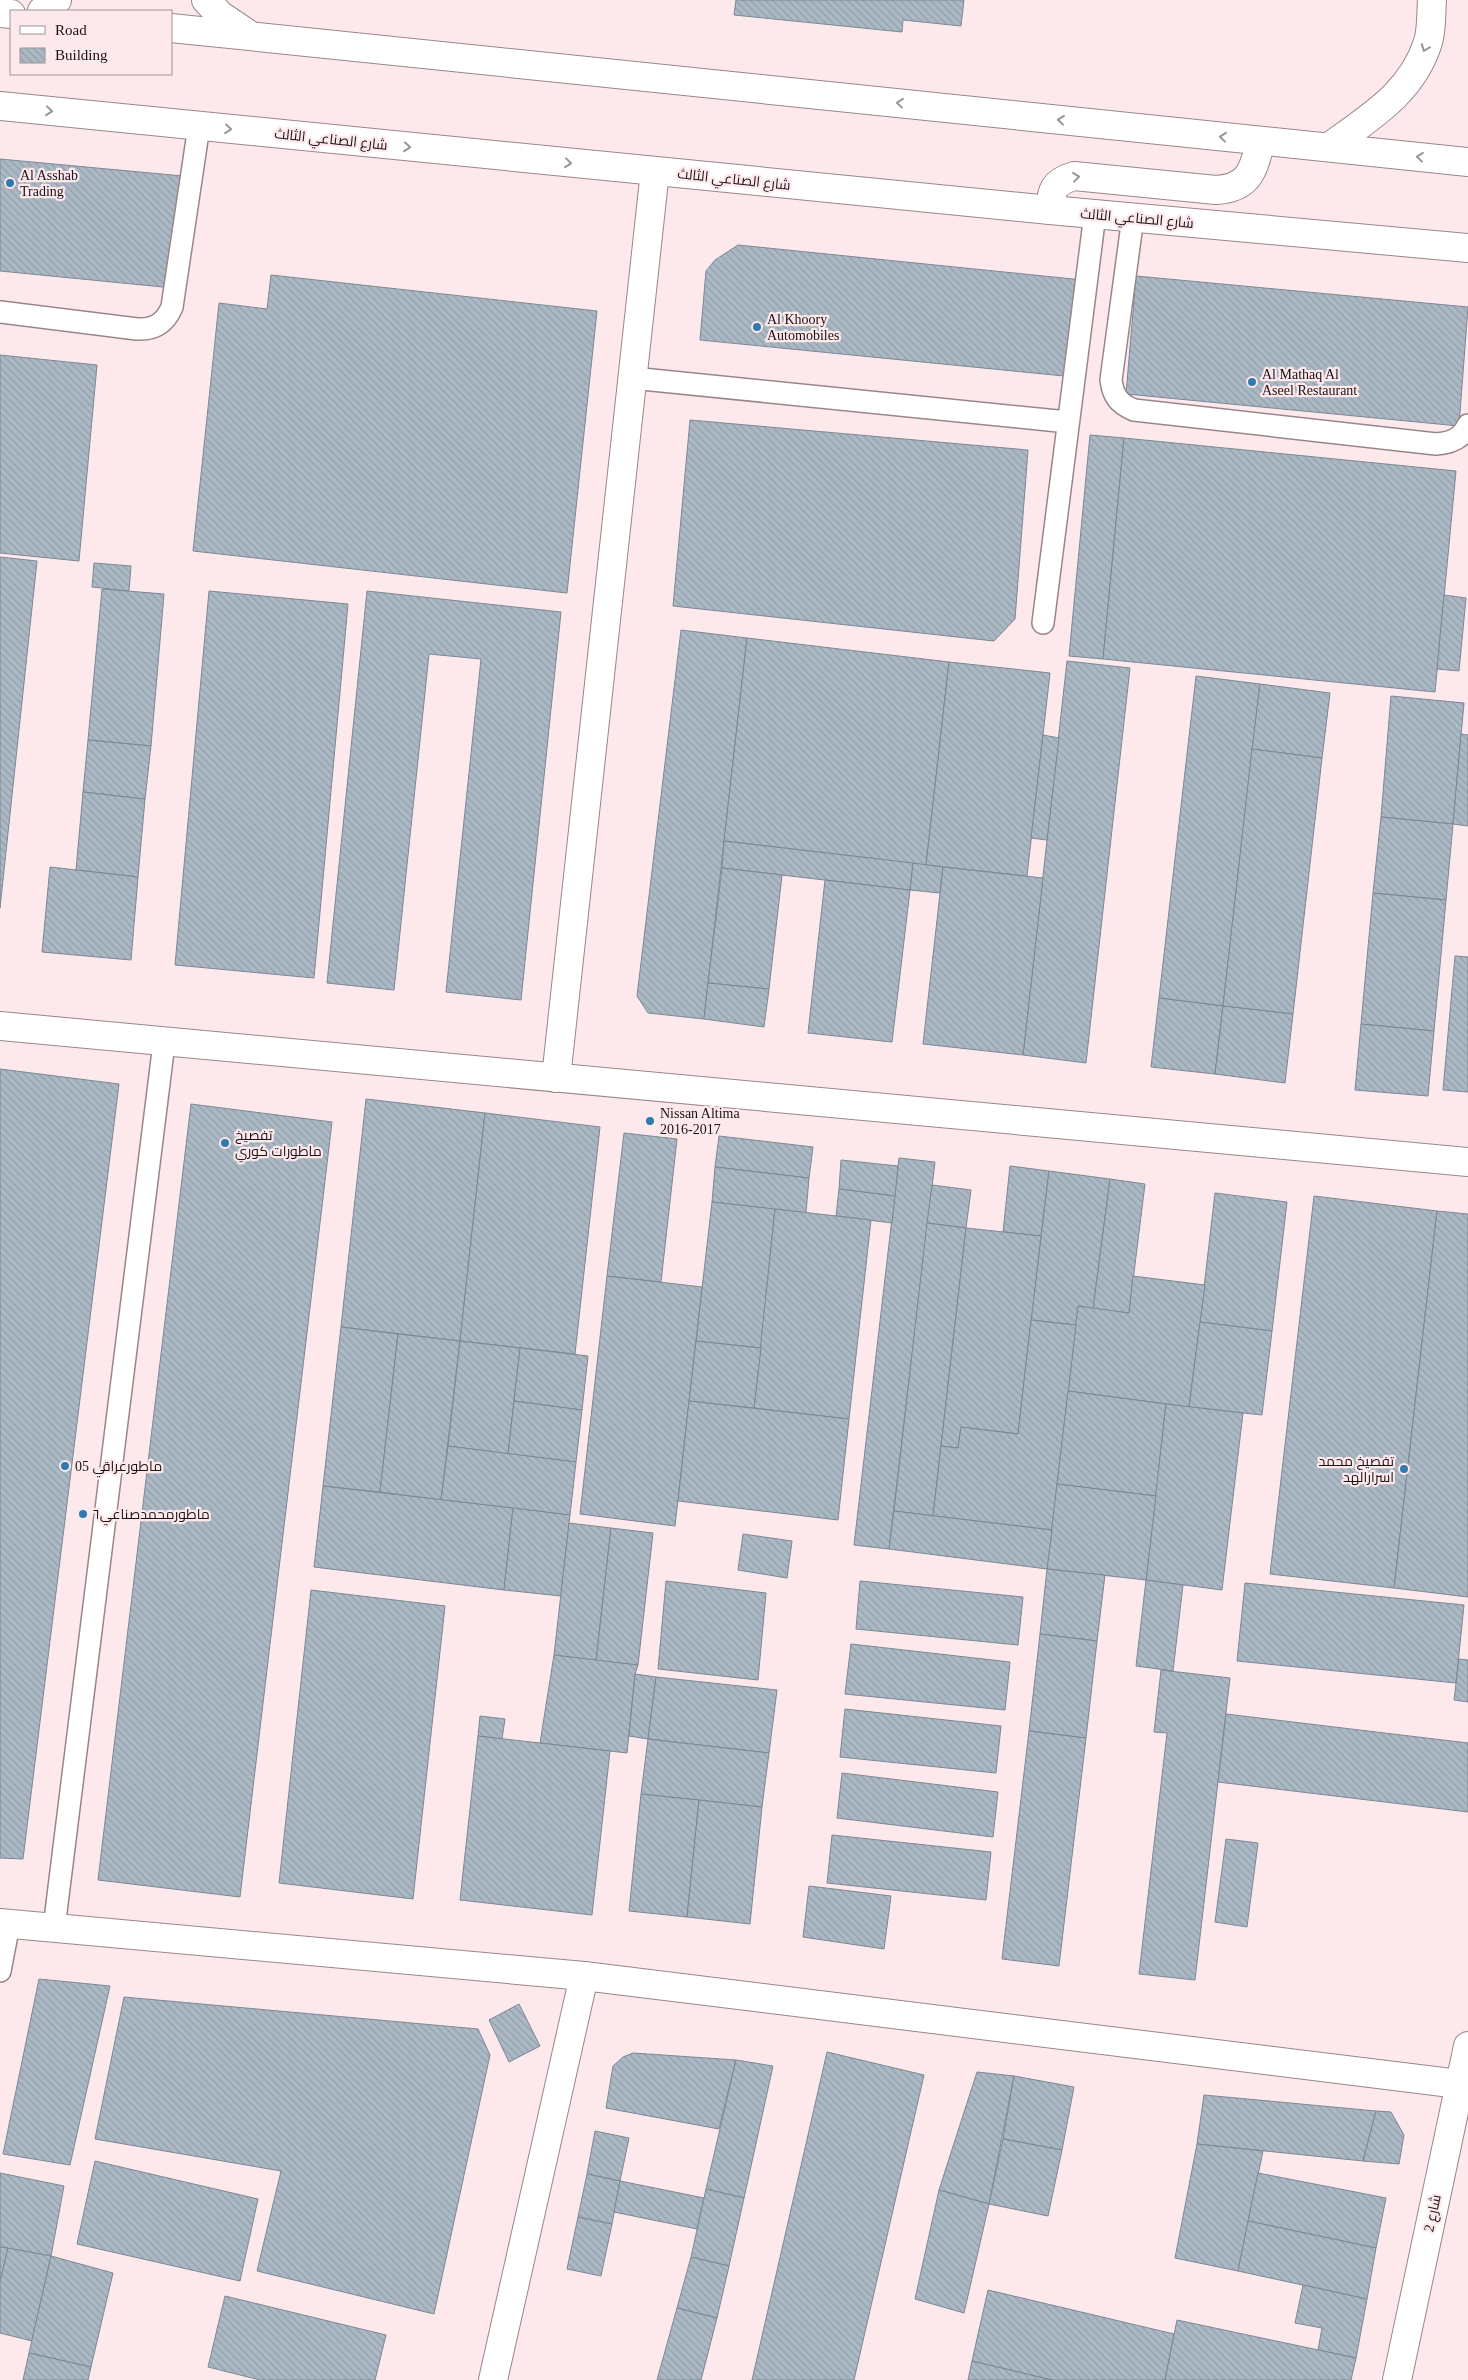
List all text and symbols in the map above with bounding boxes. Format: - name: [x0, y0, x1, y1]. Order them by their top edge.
- legend: [10, 10, 172, 75]
- text: Road: [55, 22, 87, 38]
- one-way arrow: [1421, 43, 1431, 52]
- text: Building: [55, 47, 108, 63]
- one-way arrow: [895, 98, 903, 109]
- one-way arrow: [45, 105, 53, 116]
- one-way arrow: [1057, 115, 1065, 126]
- one-way arrow: [224, 123, 232, 134]
- street label: شارع الصناعي الثالث: [273, 126, 388, 157]
- one-way arrow: [1219, 132, 1227, 143]
- one-way arrow: [403, 141, 411, 152]
- one-way arrow: [1415, 152, 1423, 163]
- one-way arrow: [565, 157, 573, 168]
- street label: شارع الصناعي الثالث: [676, 166, 791, 197]
- place label: Al Asshab Trading: [20, 168, 78, 199]
- one-way arrow: [1072, 172, 1080, 183]
- marker: Al Asshab Trading: [4, 177, 16, 189]
- street label: شارع الصناعي الثالث: [1079, 206, 1194, 235]
- place label: Al Khoory Automobiles: [767, 312, 839, 343]
- marker: Al Khoory Automobiles: [751, 321, 763, 333]
- place label: Al Mathaq Al Aseel Restaurant: [1262, 367, 1357, 398]
- marker: Al Mathaq Al Aseel Restaurant: [1246, 376, 1258, 388]
- place label: Nissan Altima 2016-2017: [660, 1106, 741, 1137]
- marker: Nissan Altima 2016-2017: [644, 1115, 656, 1127]
- place label: تفصيخ ماطورات كوري: [235, 1128, 322, 1163]
- marker: تفصيخ ماطورات كوري: [219, 1137, 231, 1149]
- place label: تفصيخ محمد اسرارالهد: [1319, 1454, 1394, 1485]
- place label: ماطورعراقي 05: [75, 1459, 162, 1478]
- marker: ماطورعراقي 05: [59, 1460, 71, 1472]
- marker: تفصيخ محمد اسرارالهد: [1398, 1463, 1410, 1475]
- place label: ماطورمحمدصناعي٦: [93, 1507, 210, 1526]
- marker: ماطورمحمدصناعي٦: [77, 1508, 89, 1520]
- street label: شارع 2: [1421, 2193, 1445, 2233]

